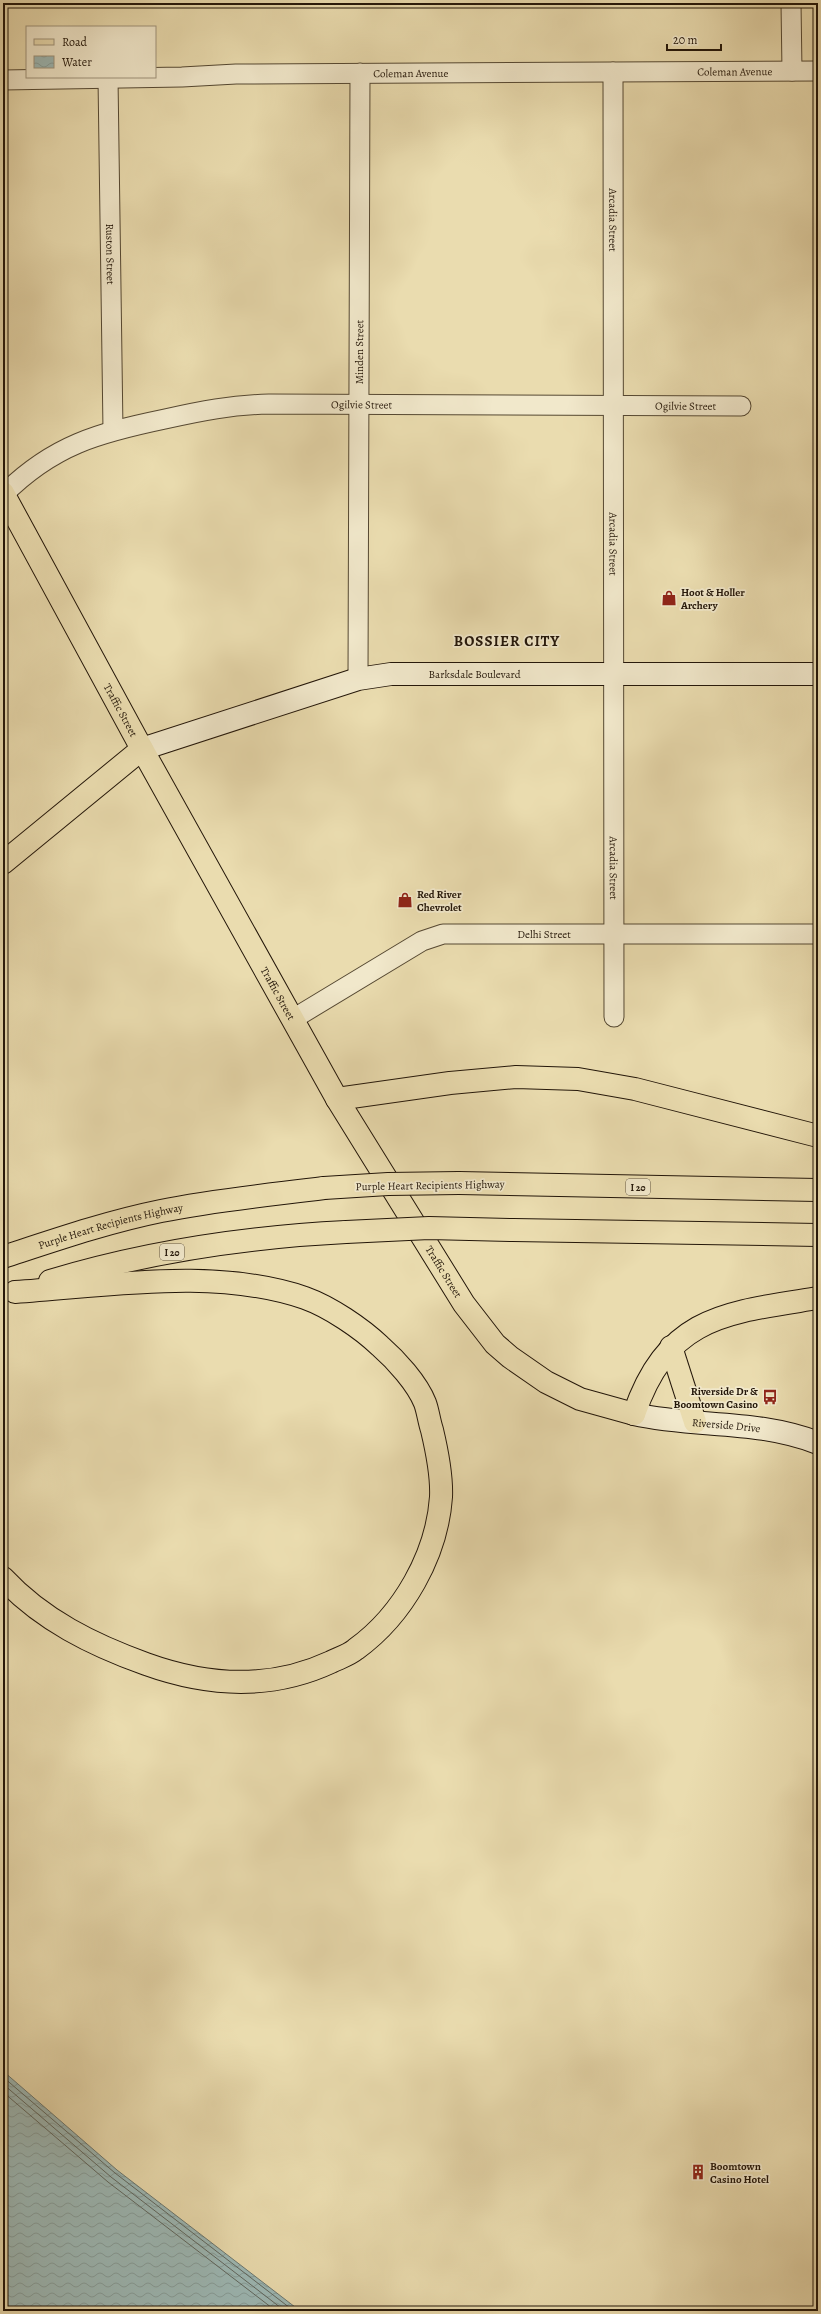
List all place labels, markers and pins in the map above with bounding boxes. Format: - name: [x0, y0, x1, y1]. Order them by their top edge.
- place label: Hoot & Holler Archery: [680, 585, 745, 613]
- shop icon: Hoot & Holler Archery: [660, 589, 678, 607]
- place label: Red River Chevrolet: [417, 887, 462, 915]
- shop icon: Red River Chevrolet: [396, 891, 414, 909]
- place label: Riverside Dr & Boomtown Casino: [674, 1384, 758, 1412]
- bus stop icon: Riverside Dr & Boomtown Casino: [761, 1388, 779, 1406]
- place label: Boomtown Casino Hotel: [710, 2159, 769, 2187]
- building icon: Boomtown Casino Hotel: [689, 2163, 707, 2181]

